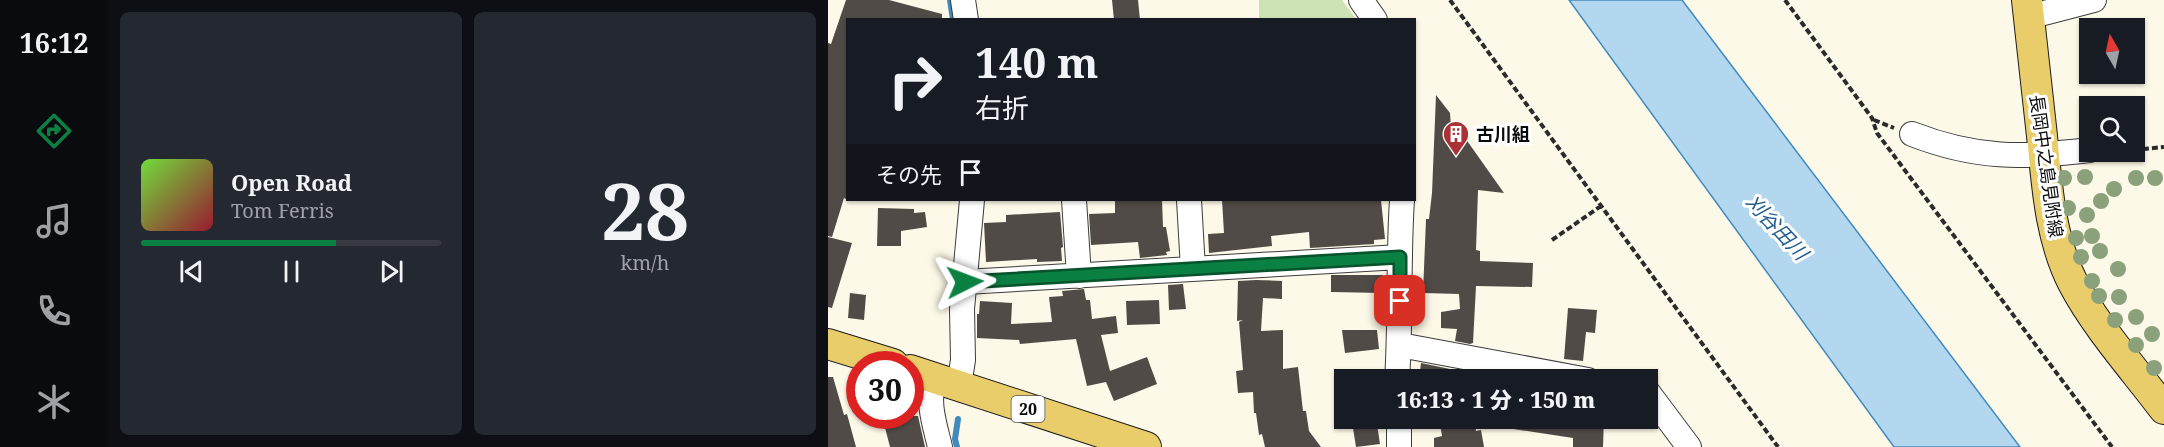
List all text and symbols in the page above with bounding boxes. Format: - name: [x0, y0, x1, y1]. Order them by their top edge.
- north arrow: [2079, 18, 2145, 84]
- map controls: [2079, 18, 2145, 162]
- text: 16:12: [19, 24, 89, 61]
- text: 140 m: [975, 33, 1099, 90]
- icon: right: [876, 42, 954, 120]
- text: 右折: [975, 89, 1029, 126]
- street label: 長岡中之島見附線: [2025, 93, 2069, 239]
- button: search: [2079, 96, 2145, 162]
- icon: directions: [33, 110, 75, 152]
- building icon: 古川組: [1441, 119, 1471, 157]
- place label: 古川組: [1476, 122, 1530, 146]
- icon: arrive: [954, 156, 987, 189]
- text: 28: [601, 157, 689, 263]
- text: その先: [876, 159, 942, 189]
- text: Open Road: [231, 167, 352, 197]
- water label: 刈谷田川: [1740, 189, 1816, 267]
- text: Tom Ferris: [231, 197, 334, 224]
- icon: music: [33, 200, 75, 242]
- text: km/h: [620, 249, 670, 276]
- position arrow: [933, 250, 997, 314]
- icon: previous: [175, 255, 208, 288]
- icon: pause: [275, 255, 308, 288]
- icon: next: [375, 255, 408, 288]
- pin: [1374, 275, 1425, 326]
- icon: arrive: [1383, 284, 1416, 317]
- icon: phone: [33, 290, 75, 332]
- speed limit sign: 30: [846, 351, 924, 429]
- icon: climate: [33, 381, 75, 423]
- text: 16:13 · 1 分 · 150 m: [1397, 384, 1595, 414]
- road number: 20: [1012, 396, 1044, 422]

